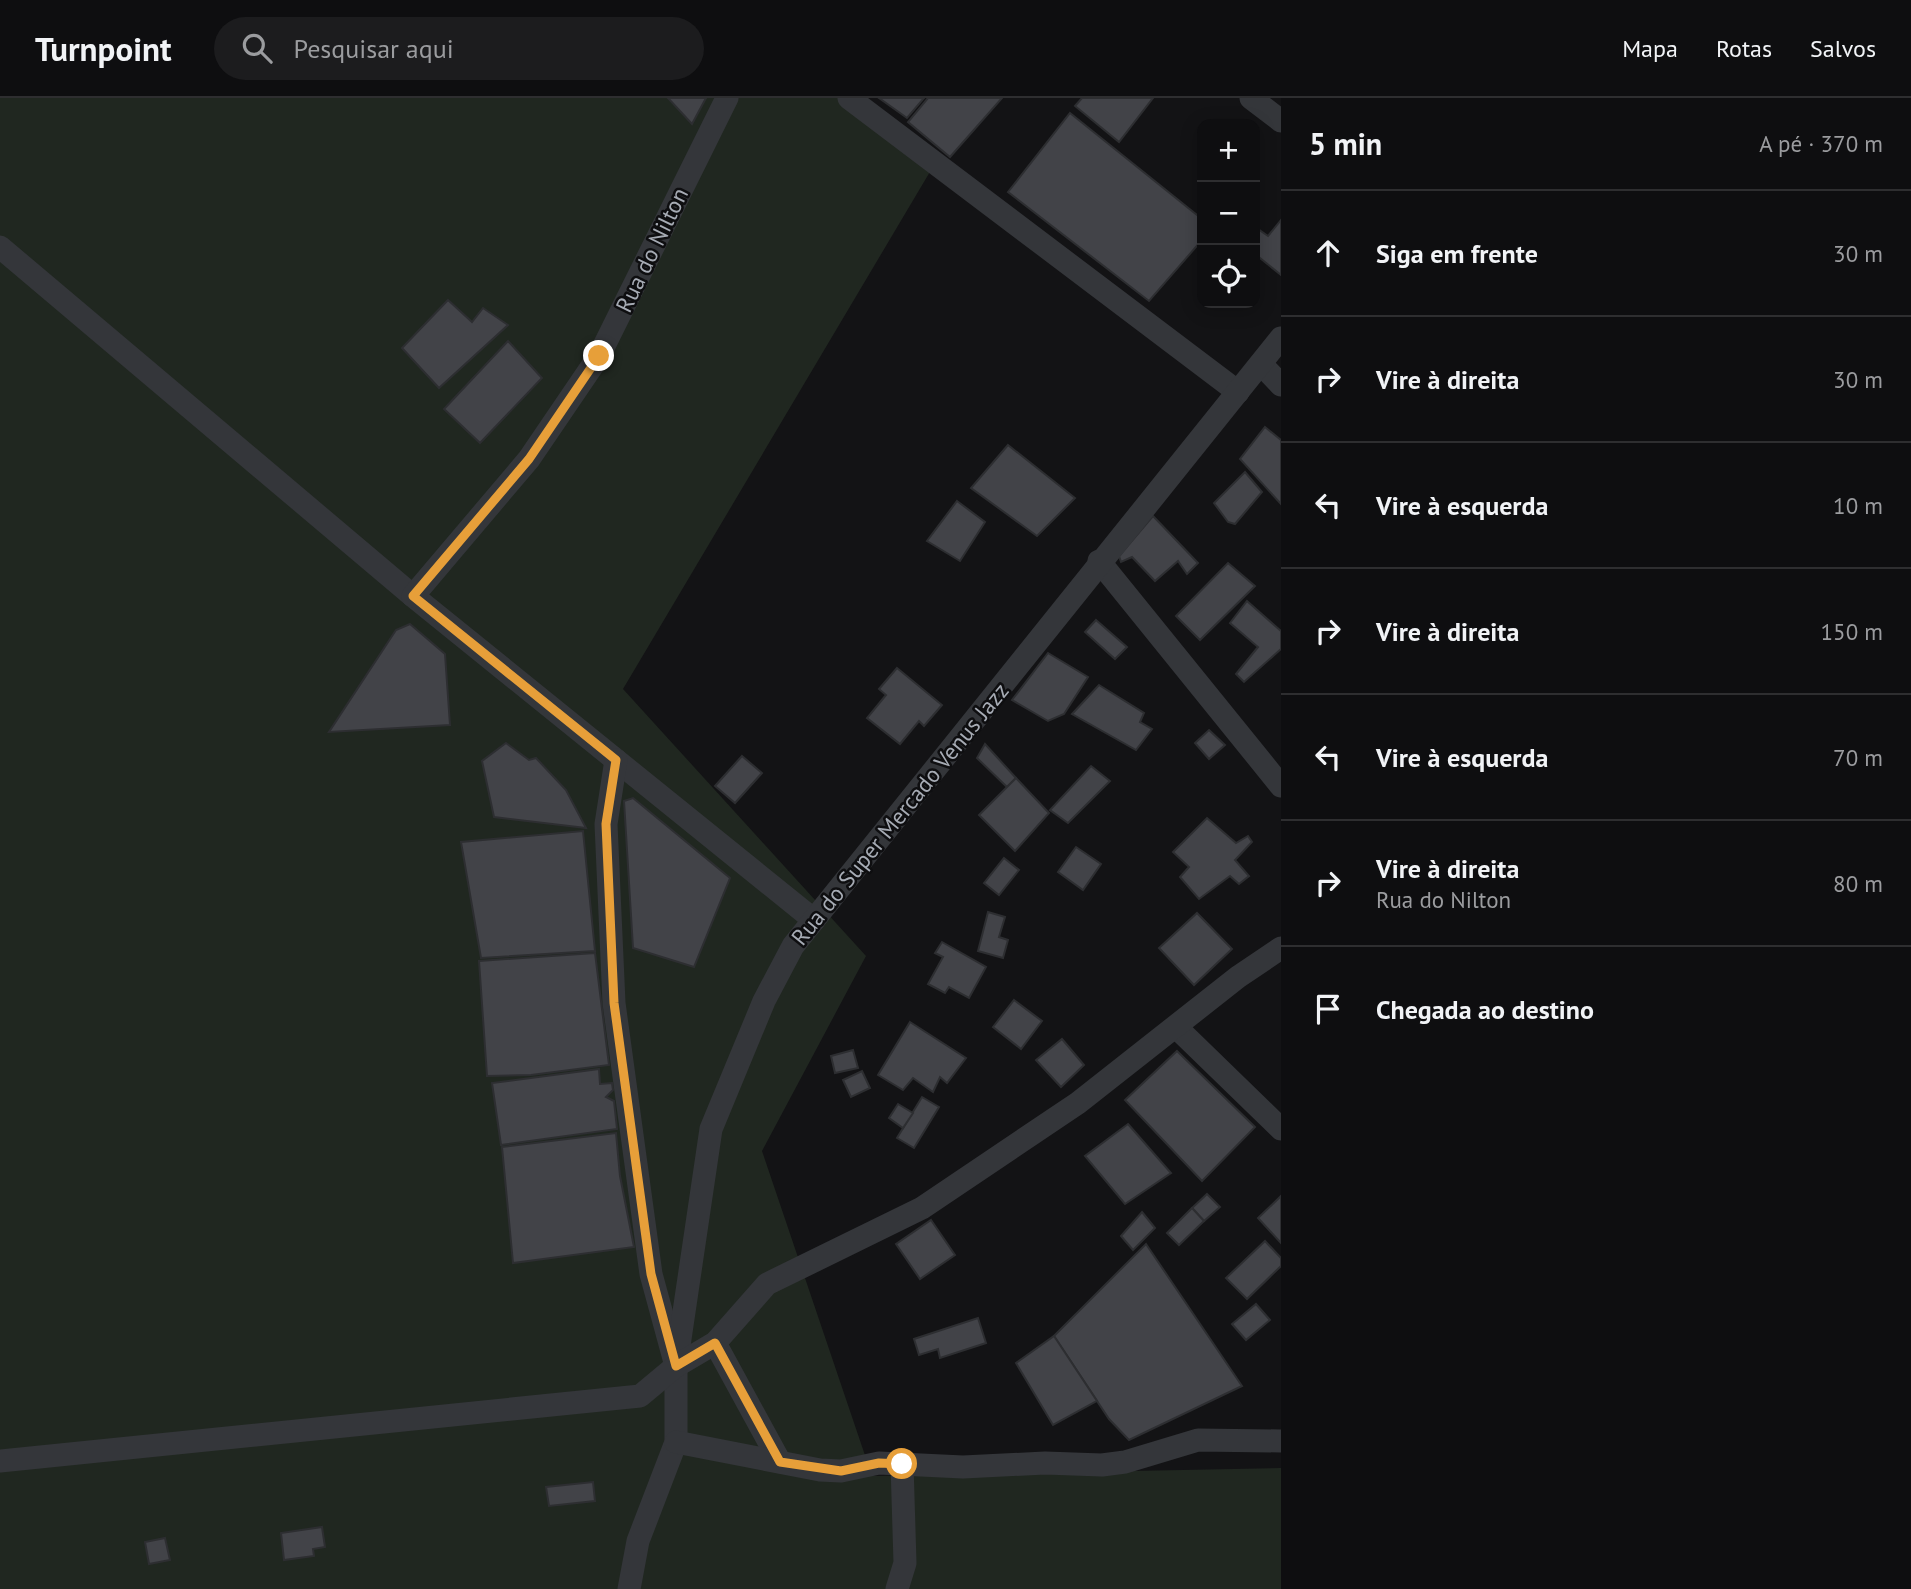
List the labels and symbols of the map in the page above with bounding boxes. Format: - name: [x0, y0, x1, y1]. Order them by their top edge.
- street label: Rua do Nilton: [609, 183, 694, 317]
- route end: [583, 340, 614, 371]
- street label: Rua do Super Mercado Venus Jazz: [785, 677, 1015, 951]
- route start: [886, 1448, 917, 1479]

